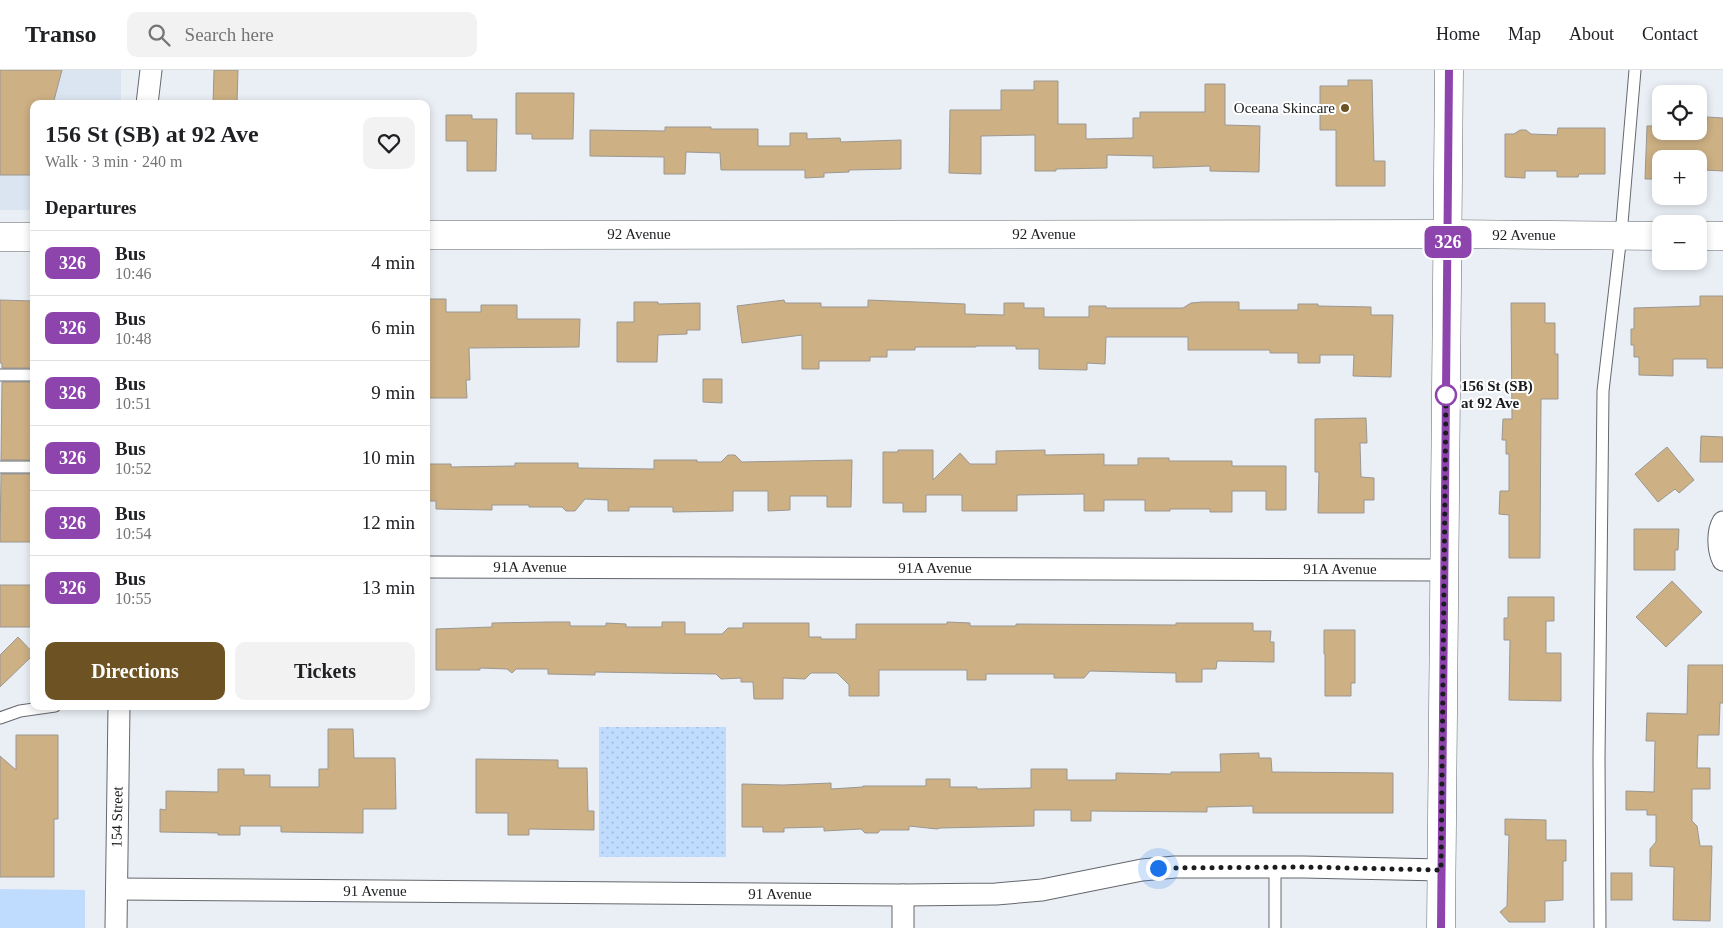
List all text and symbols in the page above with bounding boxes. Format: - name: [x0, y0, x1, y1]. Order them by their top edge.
- search box: [127, 12, 477, 57]
- text: Transo: [25, 21, 97, 47]
- icon: search: [145, 21, 173, 49]
- text: Search here: [185, 24, 274, 45]
- text: Home: [1436, 24, 1480, 44]
- text: Map: [1508, 24, 1541, 44]
- text: About: [1569, 24, 1614, 44]
- text: Contact: [1642, 24, 1698, 44]
- map controls: [1652, 85, 1707, 270]
- button: locate: [1652, 85, 1707, 140]
- place label: Oceana Skincare: [1234, 100, 1335, 116]
- marker: Oceana Skincare: [1339, 102, 1351, 114]
- button: heart: [363, 117, 415, 169]
- text: 156 St (SB) at 92 Ave: [45, 121, 259, 147]
- button: +: [1652, 150, 1707, 205]
- text: Walk · 3 min · 240 m: [45, 153, 182, 170]
- text: Departures: [45, 197, 136, 218]
- button: −: [1652, 215, 1707, 270]
- street label: 92 Avenue: [607, 226, 671, 242]
- street label: 92 Avenue: [1012, 226, 1076, 242]
- line badge: 326: [1419, 226, 1477, 258]
- street label: 92 Avenue: [1492, 227, 1556, 243]
- text: 326: [1435, 232, 1462, 252]
- text: Bus: [115, 243, 146, 264]
- text: 4 min: [371, 252, 415, 273]
- text: 326: [59, 253, 86, 273]
- text: 10:46: [115, 265, 151, 282]
- text: Bus: [115, 308, 146, 329]
- text: 6 min: [371, 317, 415, 338]
- text: 326: [59, 318, 86, 338]
- text: 10:48: [115, 330, 151, 347]
- text: Bus: [115, 373, 146, 394]
- place label: 156 St (SB) at 92 Ave: [1461, 378, 1533, 411]
- text: 9 min: [371, 382, 415, 403]
- text: 326: [59, 383, 86, 403]
- marker: 156 St (SB) at 92 Ave: [1435, 384, 1457, 406]
- text: 10:51: [115, 395, 151, 412]
- text: Bus: [115, 438, 146, 459]
- text: 10 min: [362, 447, 415, 468]
- text: 326: [59, 448, 86, 468]
- text: 10:52: [115, 460, 151, 477]
- text: Bus: [115, 503, 146, 524]
- text: 12 min: [362, 512, 415, 533]
- text: 326: [59, 513, 86, 533]
- text: 10:54: [115, 525, 151, 542]
- street label: 91A Avenue: [493, 559, 567, 575]
- street label: 91A Avenue: [898, 560, 972, 576]
- street label: 91A Avenue: [1303, 561, 1377, 577]
- text: Bus: [115, 568, 146, 589]
- text: 13 min: [362, 577, 415, 598]
- text: 326: [59, 578, 86, 598]
- text: 10:55: [115, 590, 151, 607]
- button: Directions: [45, 642, 225, 700]
- button: Tickets: [235, 642, 415, 700]
- street label: 154 Street: [108, 785, 126, 848]
- your location: [1146, 856, 1171, 881]
- street label: 91 Avenue: [343, 883, 407, 899]
- street label: 91 Avenue: [748, 886, 812, 902]

